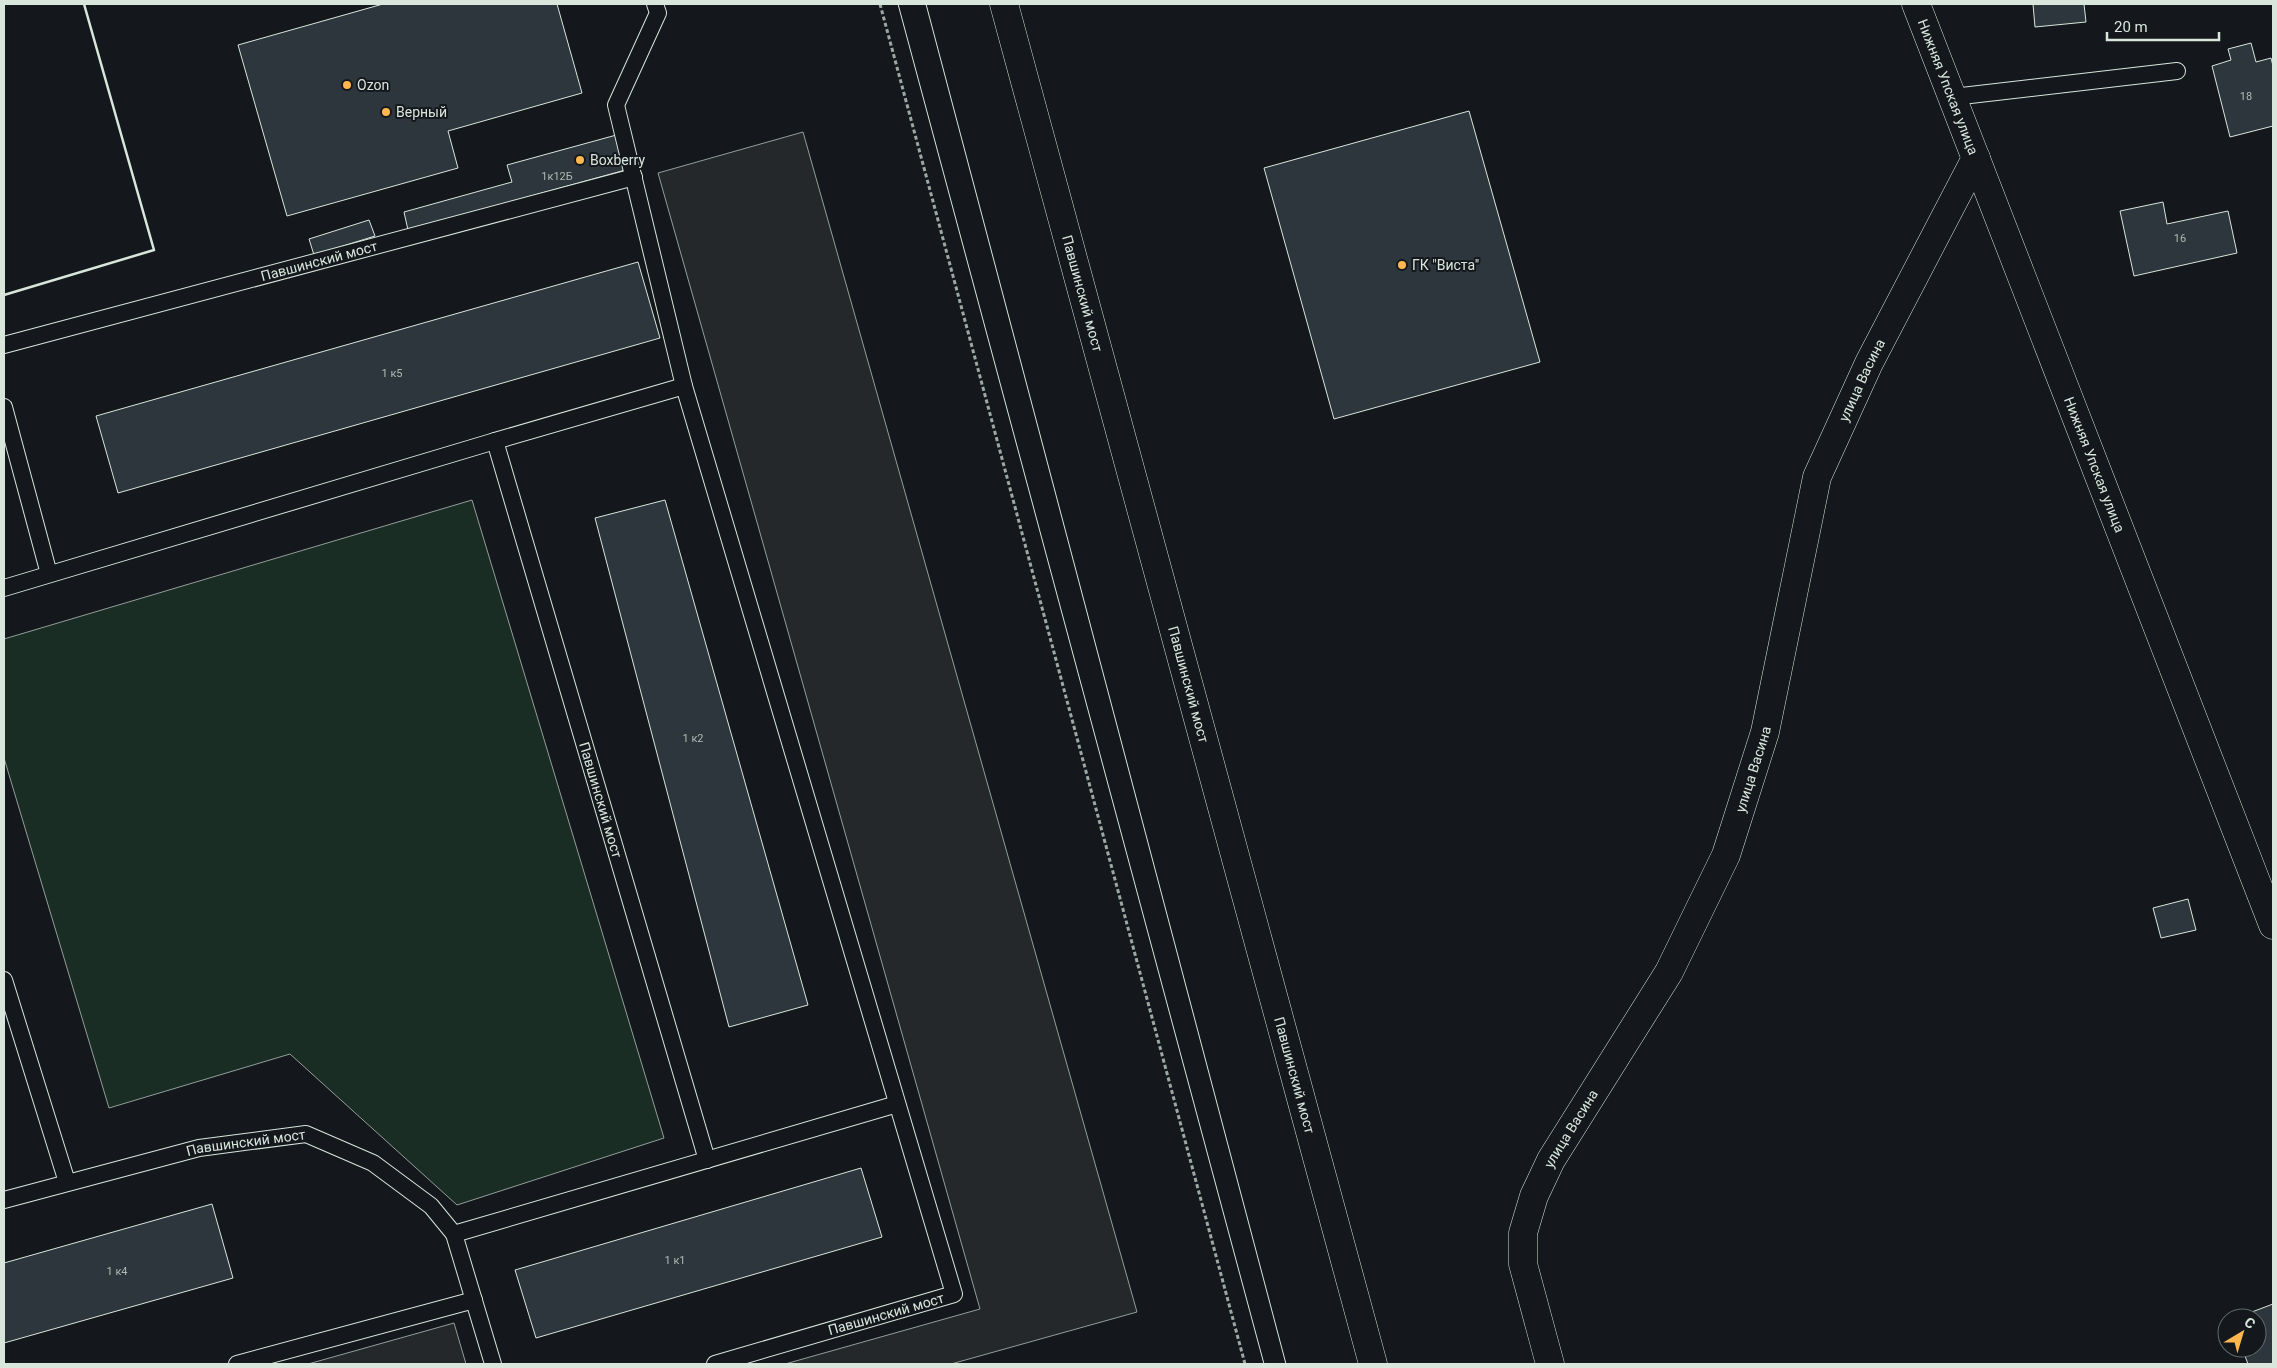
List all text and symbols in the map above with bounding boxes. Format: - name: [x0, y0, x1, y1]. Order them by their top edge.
- scale bar: [2107, 10, 2220, 42]
- street label: Нижняя Упская улица: [1915, 17, 1982, 157]
- text: 20 m: [2114, 18, 2148, 36]
- place label: Ozon: [357, 77, 389, 93]
- marker: Ozon: [341, 79, 353, 91]
- house number: 18: [2240, 90, 2252, 103]
- place label: Верный: [396, 104, 447, 120]
- marker: Верный: [380, 106, 392, 118]
- place label: Boxberry: [590, 152, 645, 168]
- marker: Boxberry: [574, 154, 586, 166]
- house number: 1к12Б: [541, 170, 573, 183]
- house number: 16: [2174, 232, 2186, 245]
- street label: Павшинский мост: [1059, 233, 1106, 354]
- street label: Павшинский мост: [259, 238, 379, 284]
- place label: ГК "Виста": [1412, 257, 1479, 273]
- marker: ГК "Виста": [1396, 259, 1408, 271]
- street label: улица Васина: [1835, 336, 1888, 424]
- house number: 1 к5: [381, 367, 403, 380]
- street label: Нижняя Упская улица: [2061, 395, 2128, 535]
- street label: Павшинский мост: [1165, 624, 1212, 745]
- street label: улица Васина: [1732, 725, 1774, 814]
- house number: 1 к2: [682, 732, 704, 745]
- street label: Павшинский мост: [576, 740, 626, 860]
- street label: Павшинский мост: [1271, 1015, 1318, 1136]
- street label: улица Васина: [1540, 1087, 1601, 1170]
- street label: Павшинский мост: [184, 1126, 307, 1159]
- house number: 1 к1: [664, 1254, 686, 1267]
- house number: 1 к4: [106, 1265, 128, 1278]
- street label: Павшинский мост: [826, 1290, 946, 1338]
- north arrow: [2217, 1308, 2267, 1358]
- text: С: [2241, 1314, 2259, 1332]

